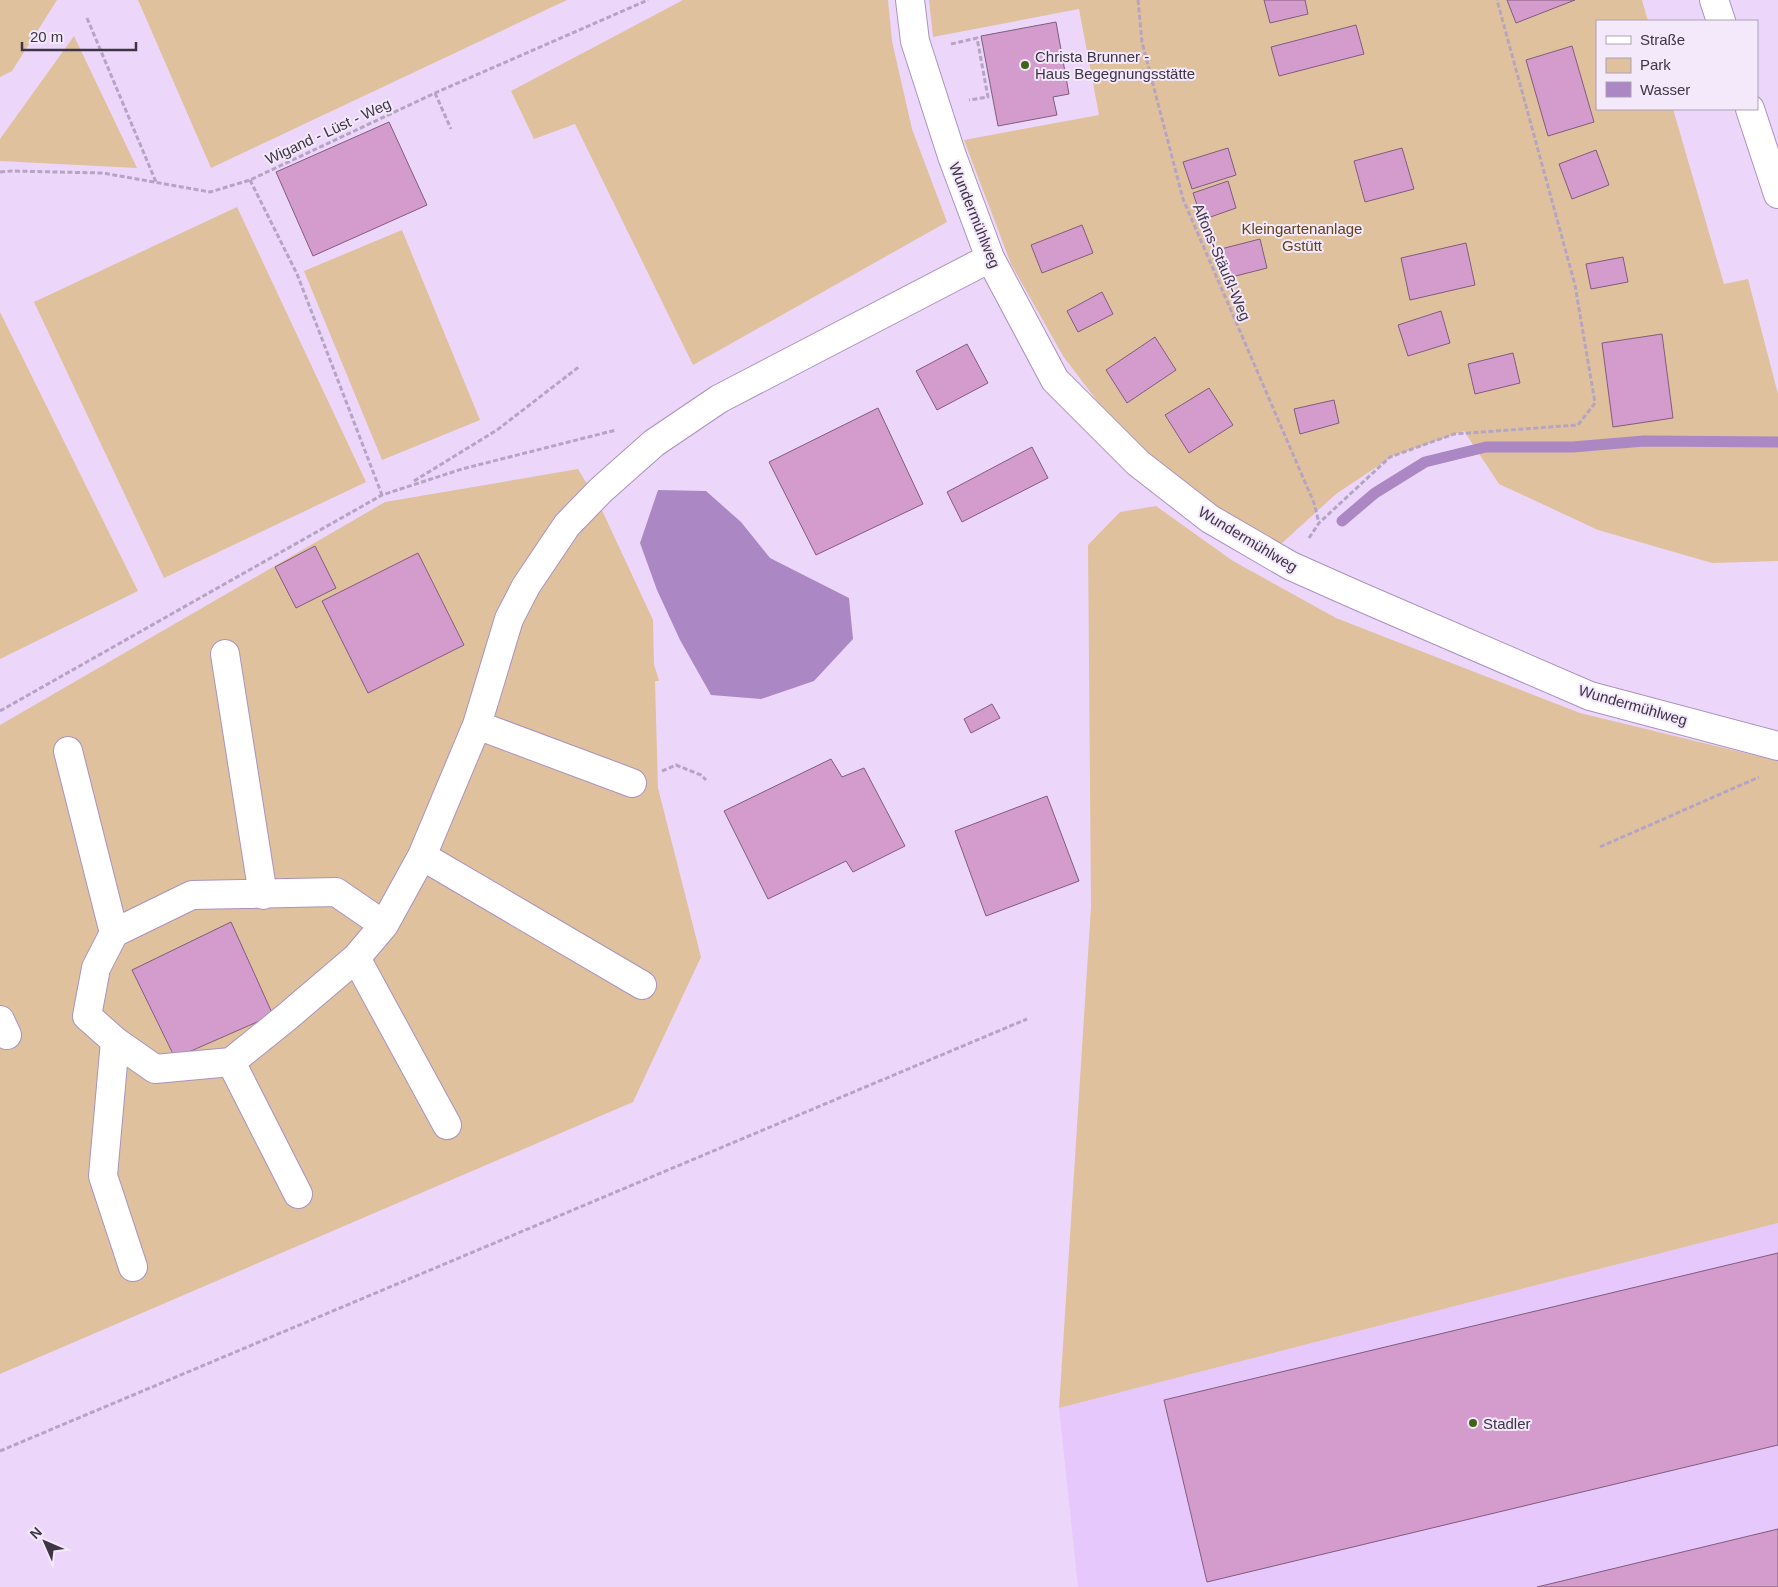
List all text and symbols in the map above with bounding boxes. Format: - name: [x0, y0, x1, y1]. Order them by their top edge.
- scale bar: [22, 20, 136, 52]
- legend: [1596, 20, 1758, 110]
- text: 20 m: [30, 28, 63, 45]
- text: Straße: [1640, 31, 1685, 48]
- place label: Christa Brunner - Haus Begegnungsstätte: [1035, 48, 1195, 82]
- text: Park: [1640, 56, 1671, 73]
- marker: Christa Brunner - Haus Begegnungsstätte: [1019, 59, 1031, 71]
- text: Wasser: [1640, 81, 1690, 98]
- street label: Wigand - Lüst - Weg: [263, 94, 393, 168]
- street label: Wundermühlweg: [946, 160, 1004, 270]
- street label: Alfons-Stäußl-Weg: [1190, 201, 1254, 323]
- park label: Kleingartenanlage Gstütt: [1242, 220, 1362, 254]
- street label: Wundermühlweg: [1196, 503, 1300, 575]
- street label: Wundermühlweg: [1577, 681, 1689, 729]
- place label: Stadler: [1483, 1415, 1531, 1432]
- marker: Stadler: [1467, 1417, 1479, 1429]
- north arrow: [20, 1517, 70, 1567]
- text: N: [27, 1524, 45, 1542]

